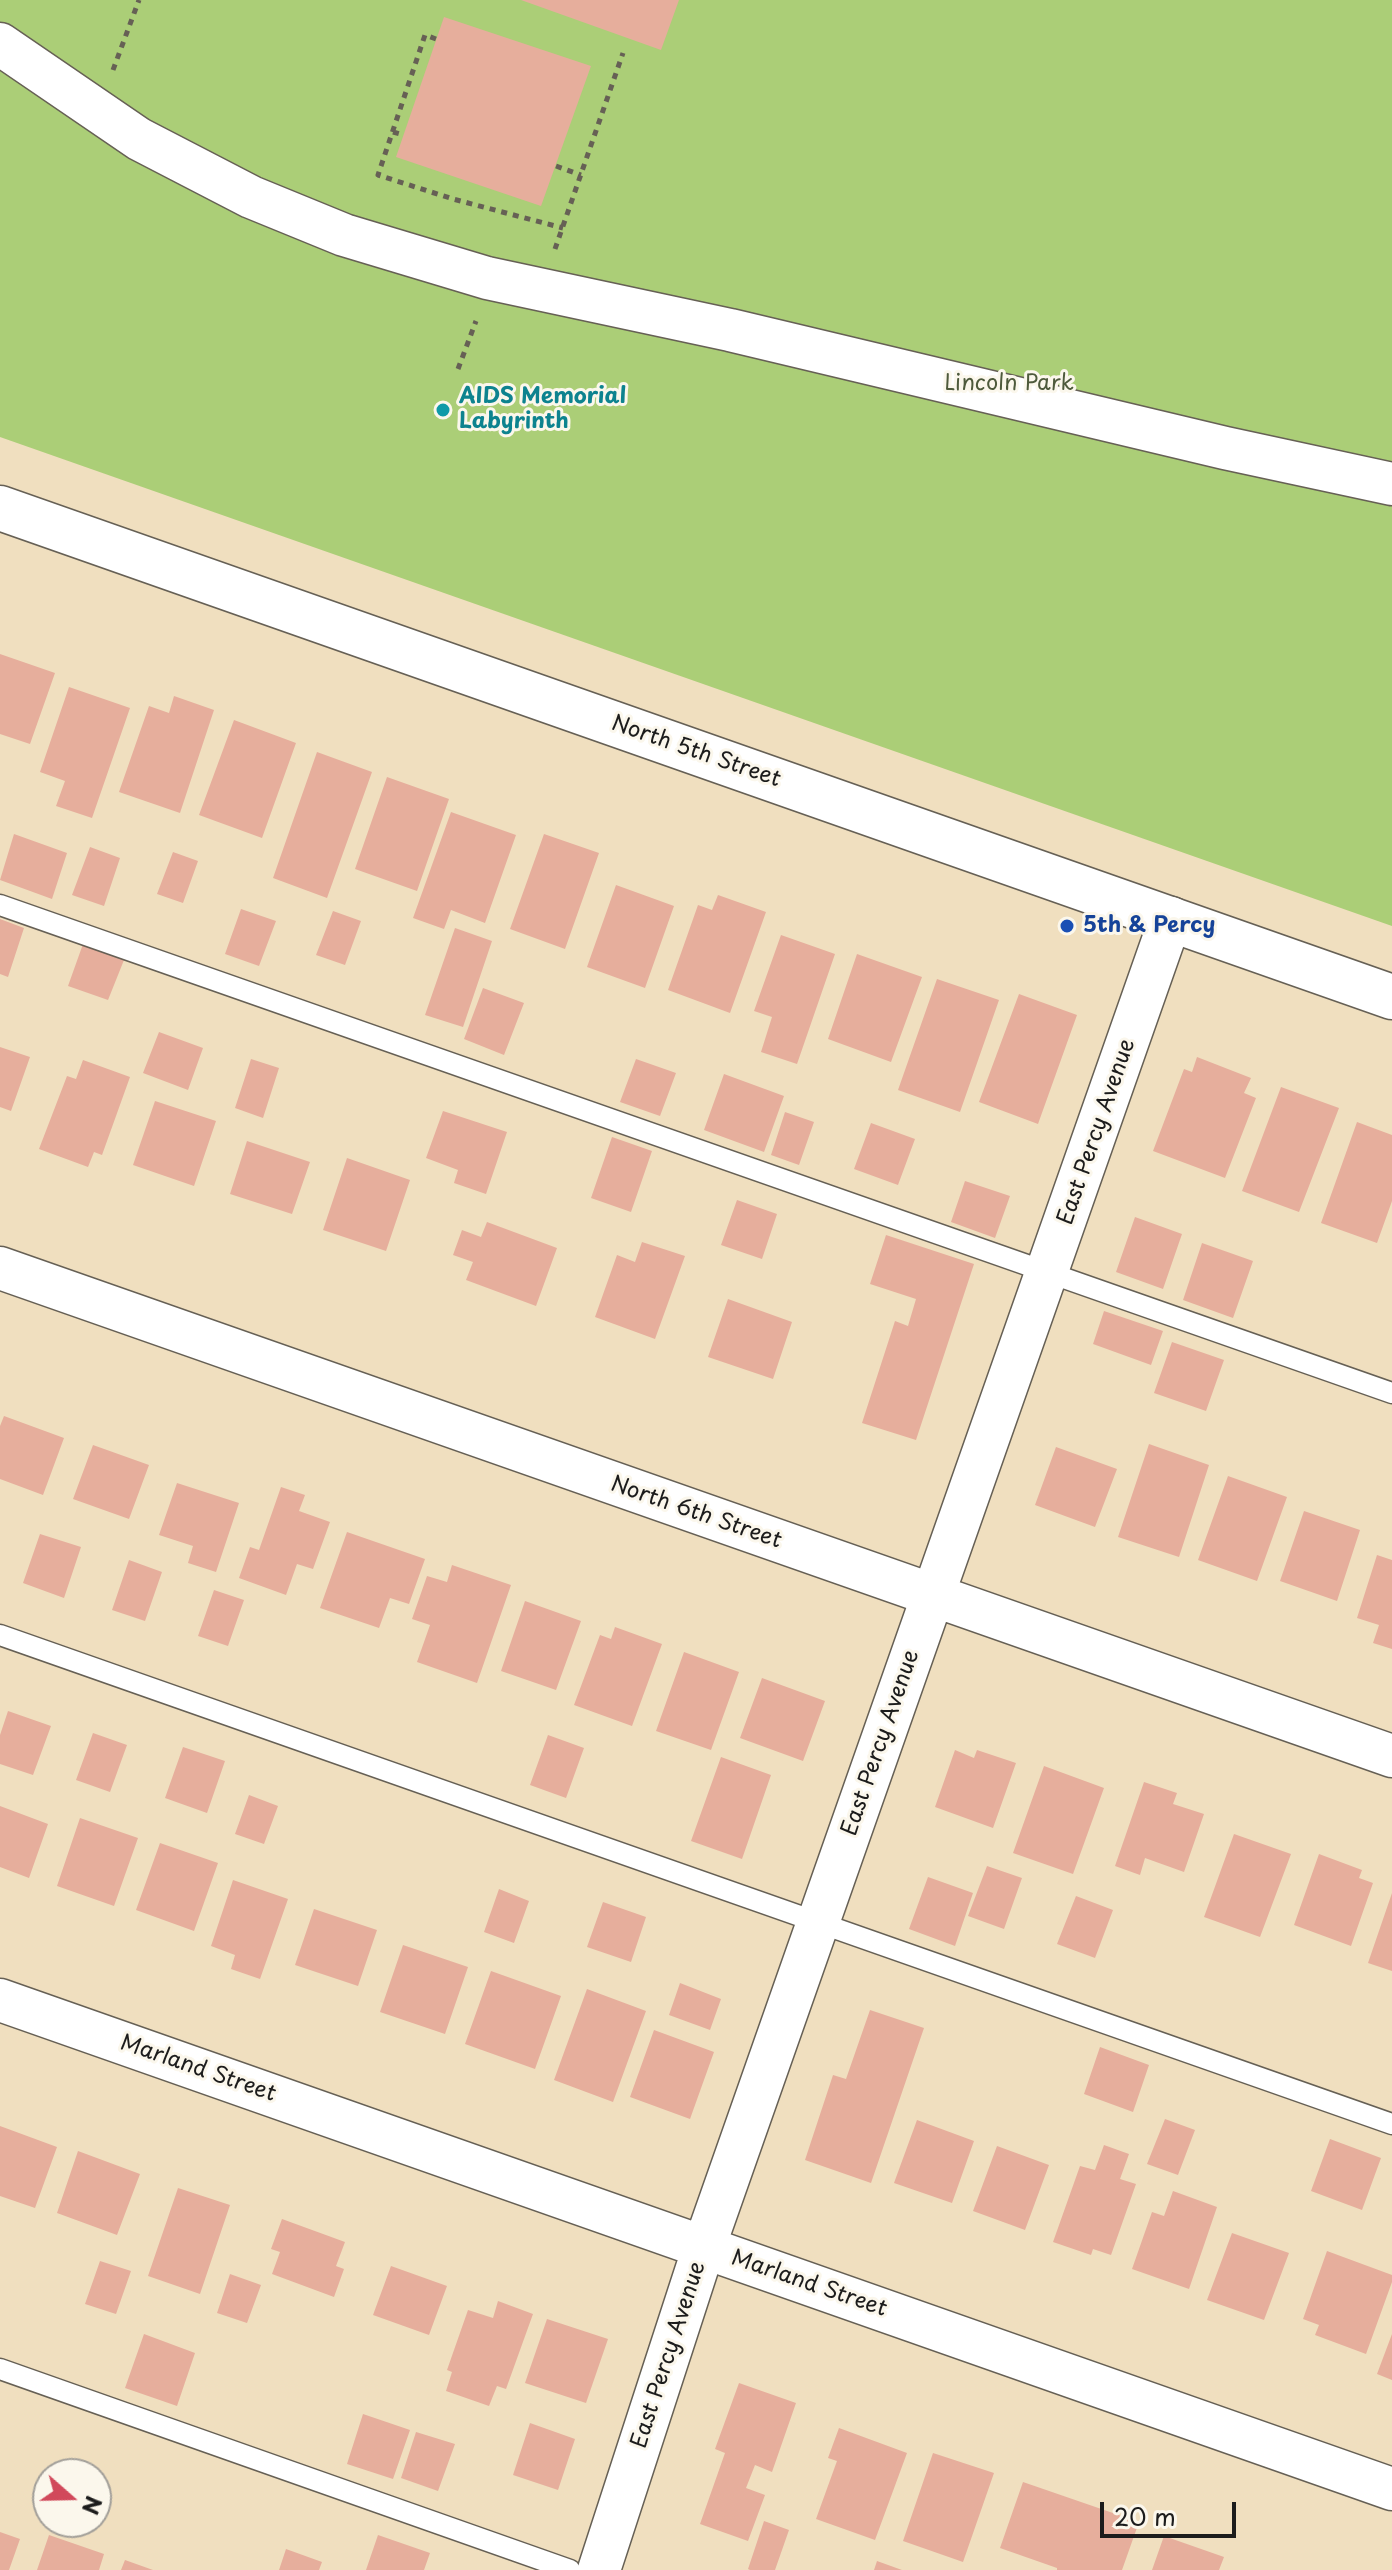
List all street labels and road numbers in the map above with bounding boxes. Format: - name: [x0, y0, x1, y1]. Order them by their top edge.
- street label: North 5th Street: [608, 711, 784, 793]
- street label: East Percy Avenue: [1053, 1036, 1141, 1228]
- street label: North 6th Street: [607, 1471, 785, 1555]
- street label: East Percy Avenue: [837, 1647, 925, 1839]
- street label: Marland Street: [117, 2030, 279, 2108]
- street label: Marland Street: [728, 2245, 890, 2323]
- street label: East Percy Avenue: [626, 2258, 712, 2452]

